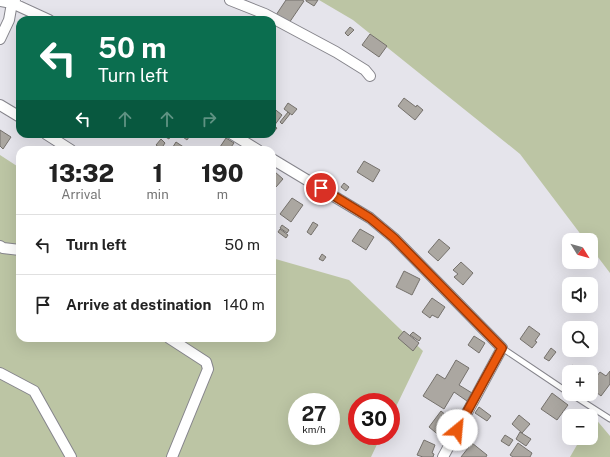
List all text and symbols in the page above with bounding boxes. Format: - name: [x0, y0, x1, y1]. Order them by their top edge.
- text: 50 m: [98, 31, 166, 64]
- icon: left: [32, 32, 84, 84]
- text: Turn left: [98, 65, 168, 86]
- icon: left: [72, 108, 94, 130]
- icon: ahead: [114, 108, 136, 130]
- icon: ahead: [156, 108, 178, 130]
- icon: right: [198, 108, 220, 130]
- text: 13:32: [48, 159, 114, 187]
- text: 1: [152, 159, 163, 187]
- text: 190: [201, 159, 244, 187]
- pin: [304, 171, 338, 205]
- icon: arrive: [310, 177, 332, 199]
- text: Arrival: [61, 187, 101, 202]
- text: min: [147, 187, 169, 202]
- text: m: [217, 187, 228, 202]
- north arrow: [562, 233, 598, 269]
- map controls: [562, 233, 598, 445]
- icon: left: [32, 234, 54, 256]
- text: Turn left: [66, 236, 127, 253]
- text: 50 m: [225, 236, 260, 253]
- button: sound: [562, 277, 598, 313]
- icon: arrive: [32, 294, 54, 316]
- text: Arrive at destination: [66, 296, 211, 313]
- text: 140 m: [223, 296, 265, 313]
- button: search: [562, 321, 598, 357]
- button: +: [562, 365, 598, 401]
- speed limit sign: 30: [348, 393, 400, 445]
- text: 27: [301, 402, 327, 426]
- position arrow: [436, 409, 478, 451]
- button: −: [562, 409, 598, 445]
- text: km/h: [302, 423, 326, 435]

